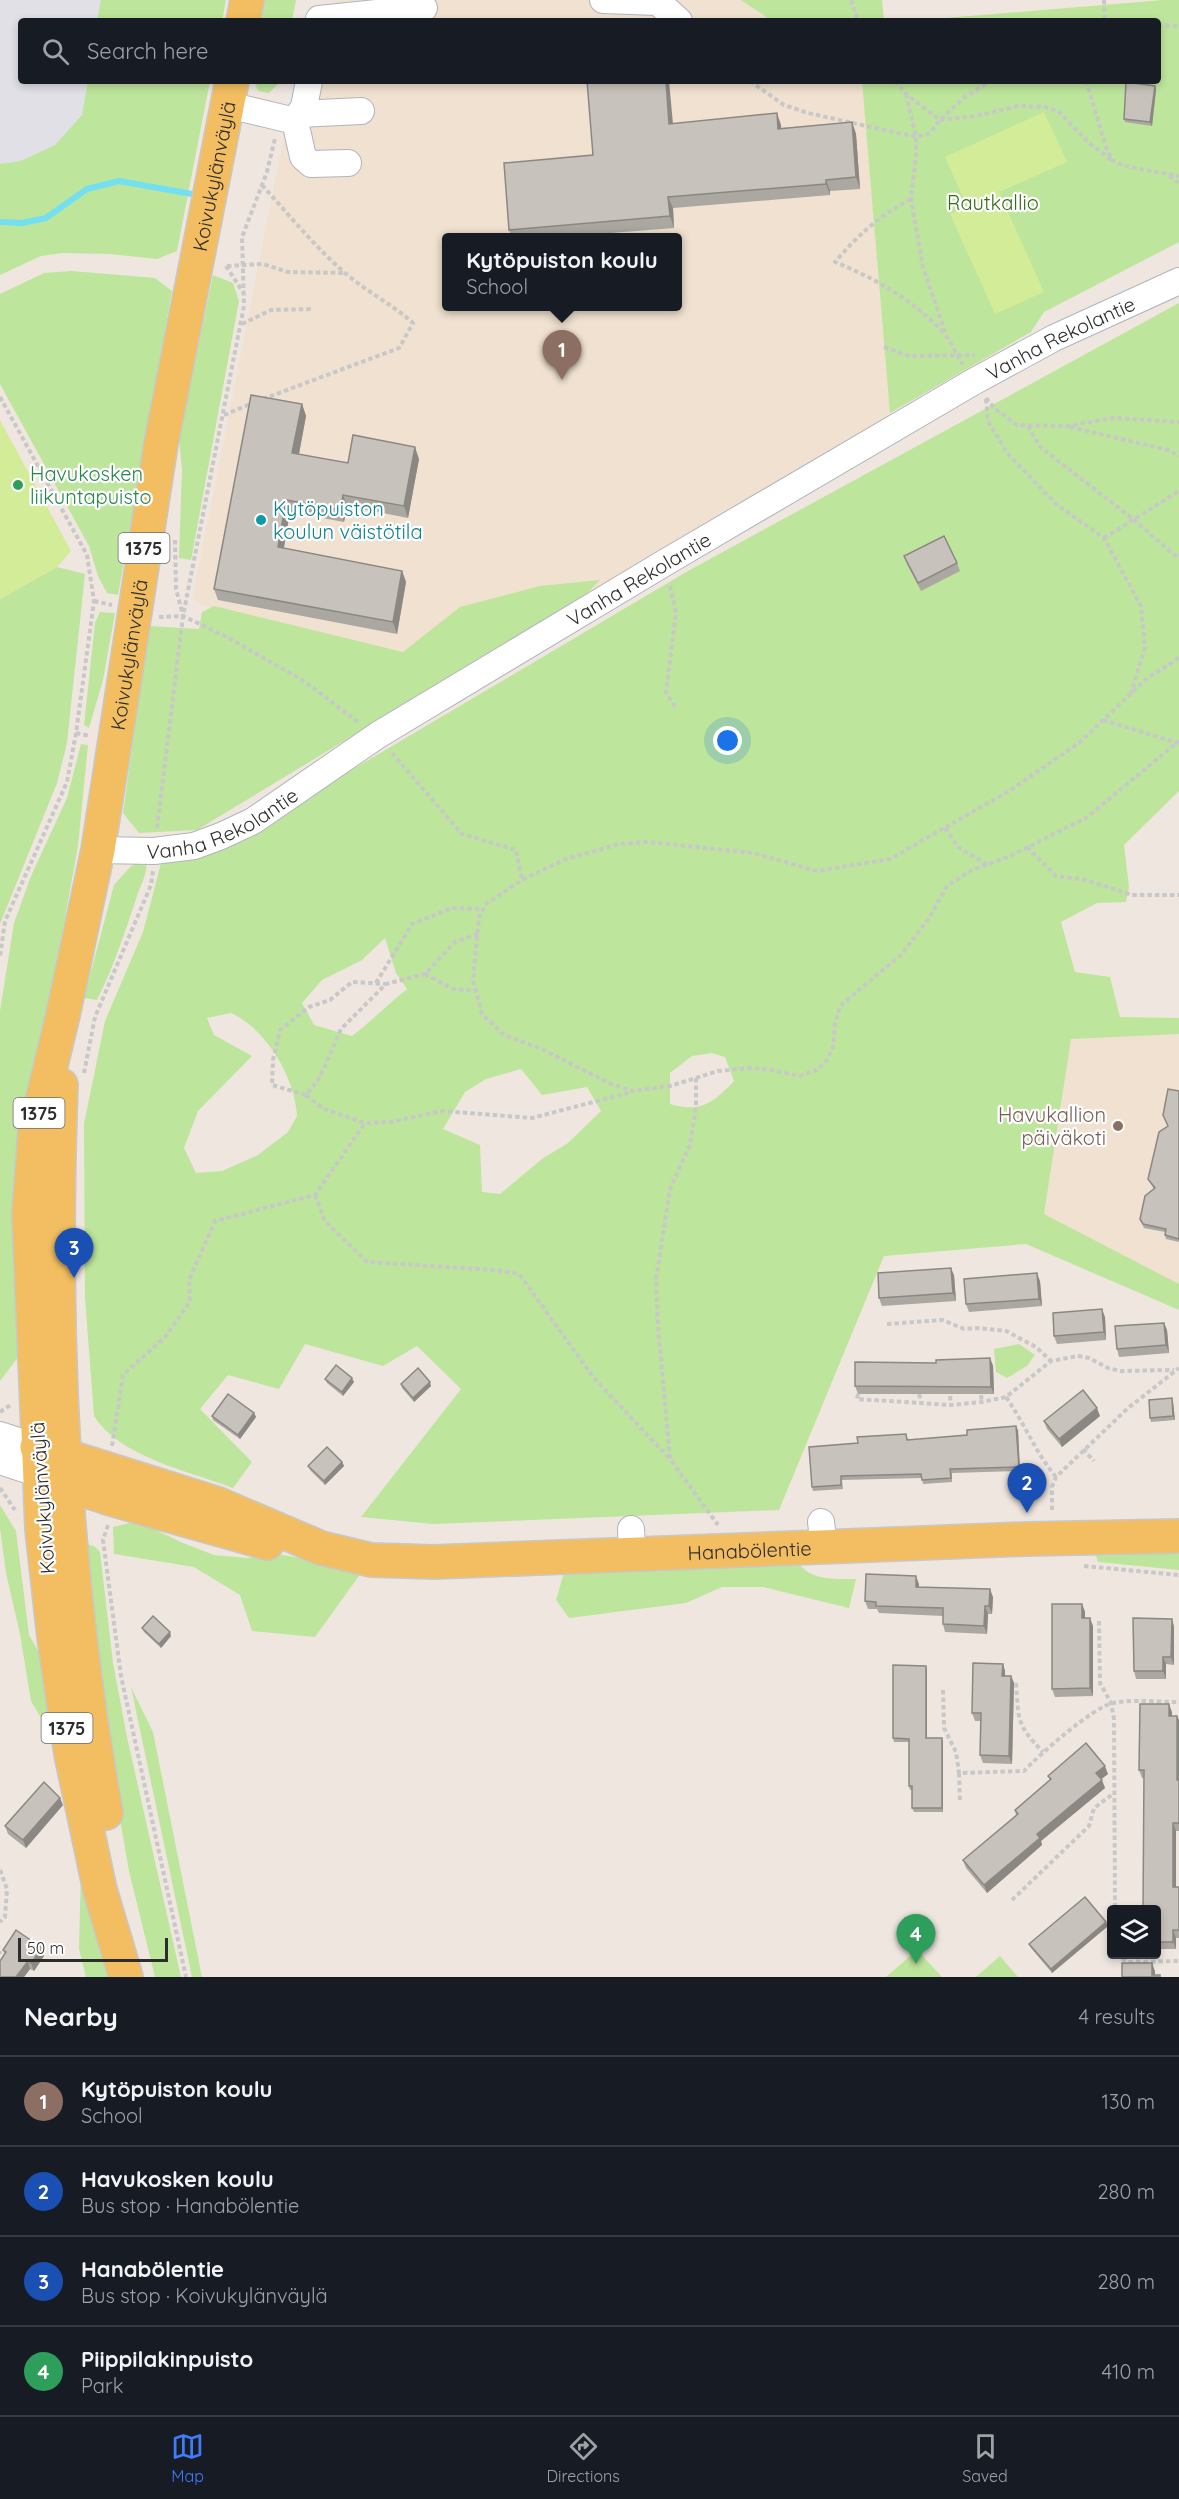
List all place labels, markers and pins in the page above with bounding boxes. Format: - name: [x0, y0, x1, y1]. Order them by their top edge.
- pin: 1: [542, 330, 582, 380]
- place label: Havukosken liikuntapuisto: [30, 461, 152, 509]
- marker: Havukosken liikuntapuisto: [11, 478, 25, 492]
- place label: Kytöpuiston koulun väistötila: [273, 496, 423, 544]
- marker: Kytöpuiston koulun väistötila: [254, 513, 268, 527]
- place label: Havukallion päiväkoti: [998, 1102, 1106, 1150]
- marker: Havukallion päiväkoti: [1111, 1119, 1125, 1133]
- pin: 3: [54, 1228, 94, 1278]
- pin: 2: [1008, 1464, 1046, 1513]
- pin: 4: [896, 1914, 936, 1964]

